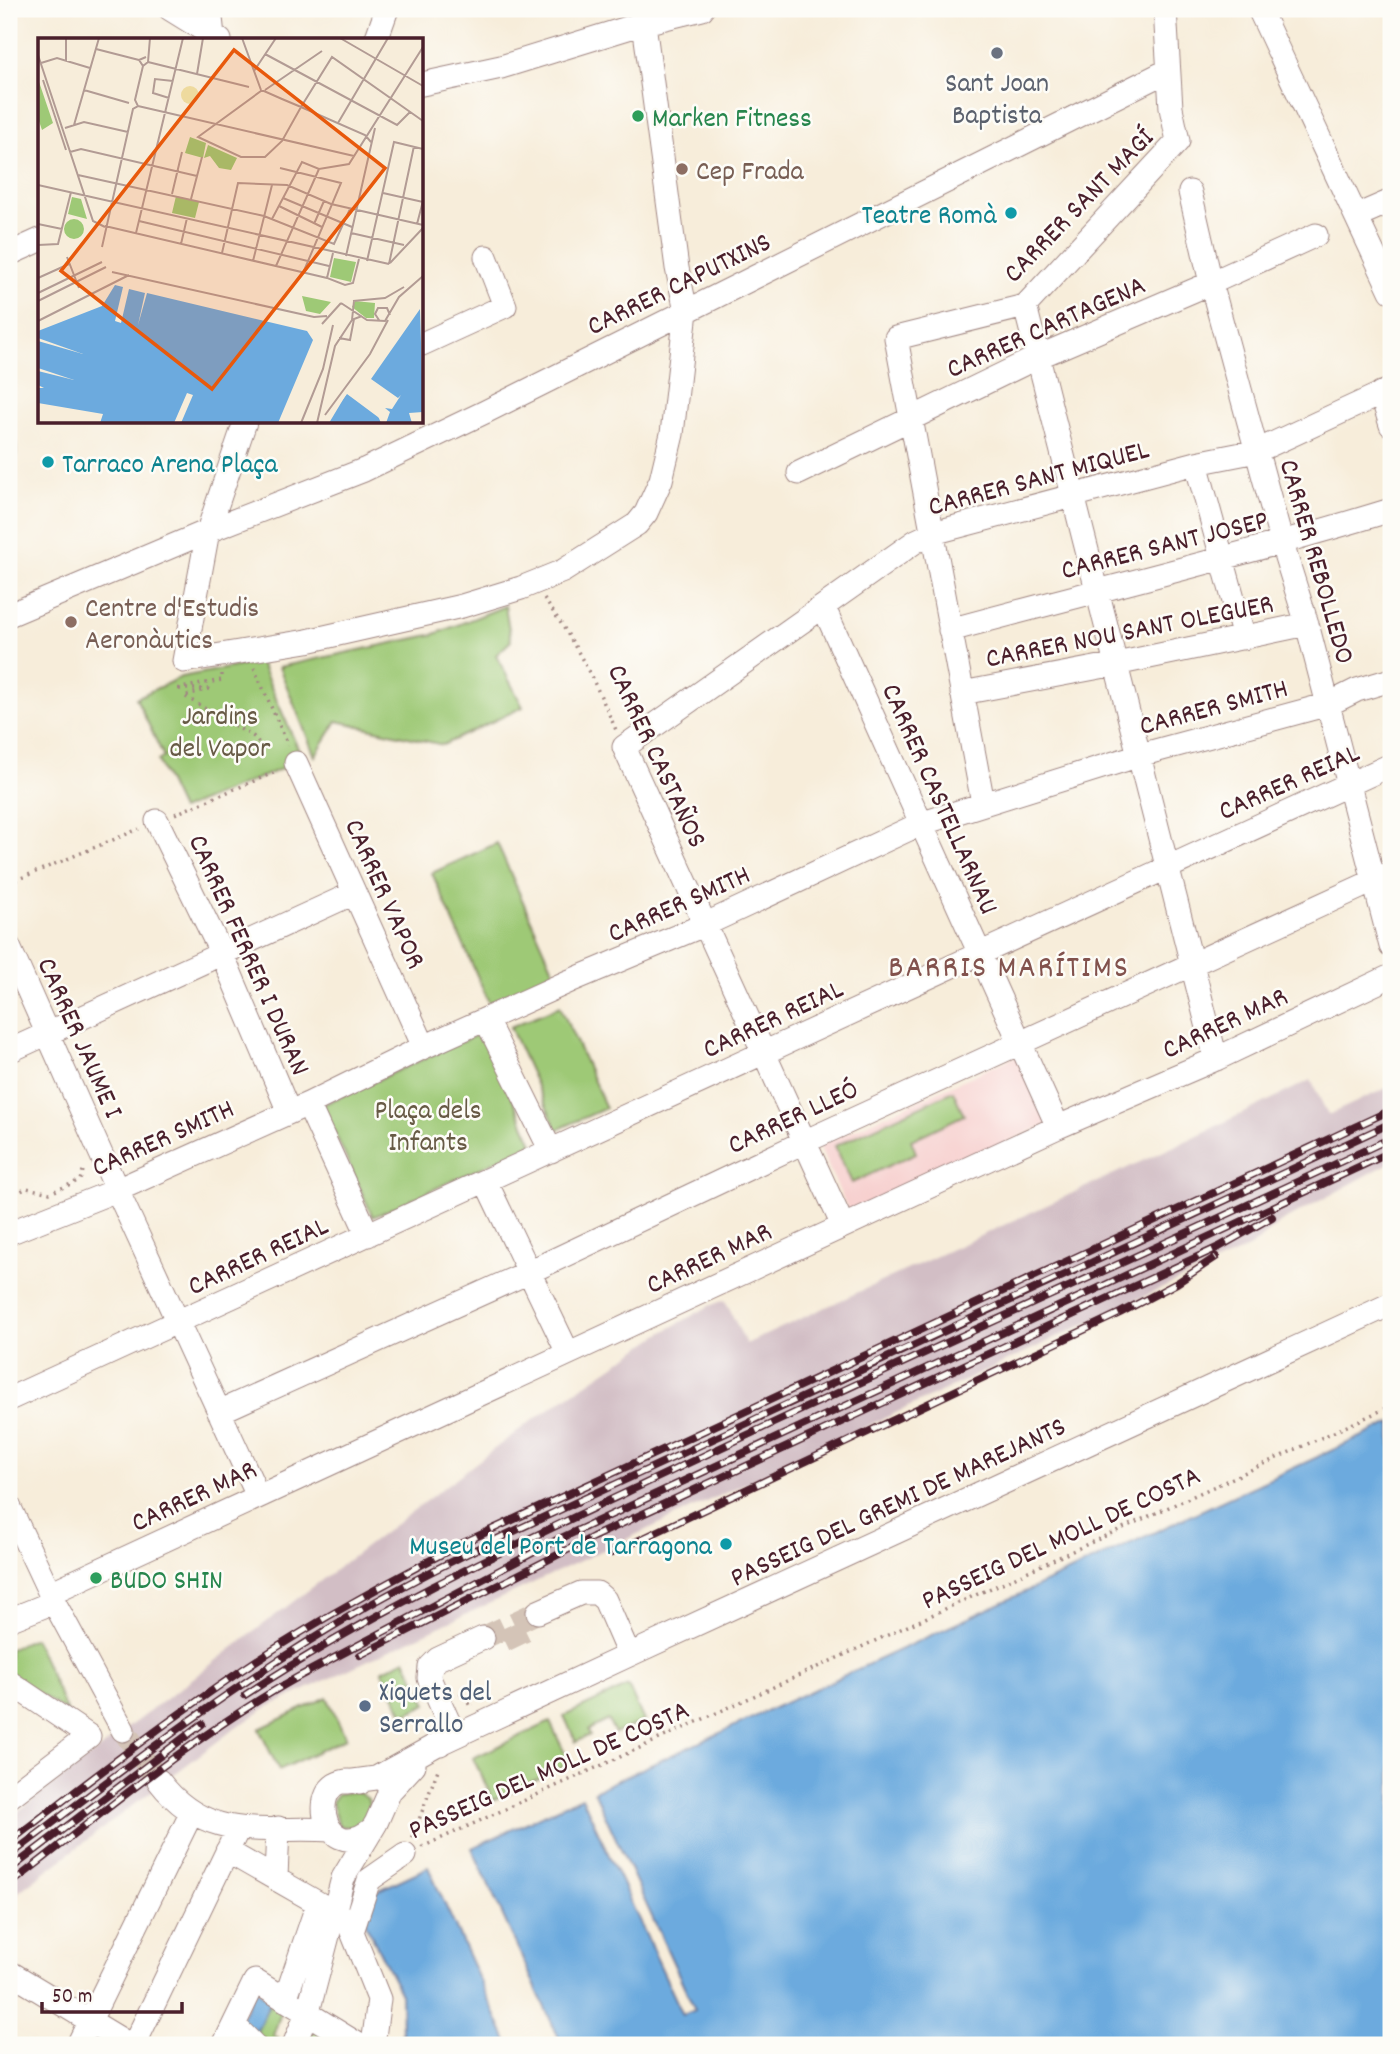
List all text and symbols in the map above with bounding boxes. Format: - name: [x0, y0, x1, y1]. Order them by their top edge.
- inset map: [38, 38, 424, 424]
- marker: Sant Joan Baptista: [989, 45, 1005, 61]
- place label: Sant Joan Baptista: [945, 66, 1049, 138]
- place label: Marken Fitness: [652, 101, 812, 141]
- marker: Marken Fitness: [630, 108, 646, 124]
- street label: CARRER SANT MAGÍ: [996, 120, 1166, 294]
- place label: Cep Frada: [696, 154, 805, 194]
- marker: Cep Frada: [674, 161, 690, 177]
- place label: Teatre Romà: [862, 198, 997, 238]
- marker: Teatre Romà: [1003, 205, 1019, 221]
- street label: CARRER CAPUTXINS: [581, 225, 779, 348]
- street label: CARRER CARTAGENA: [941, 268, 1153, 391]
- street label: CARRER SANT MIQUEL: [924, 432, 1154, 530]
- place label: Tarraco Arena Plaça: [62, 447, 279, 487]
- marker: Tarraco Arena Plaça: [40, 454, 56, 470]
- street label: CARRER REBOLLEDO: [1266, 455, 1362, 669]
- street label: CARRER SANT JOSEP: [1057, 503, 1273, 593]
- street label: CARRER NOU SANT OLEGUER: [983, 586, 1277, 681]
- place label: Centre d'Estudis Aeronàutics: [85, 591, 259, 663]
- marker: Centre d'Estudis Aeronàutics: [63, 614, 79, 630]
- street label: CARRER CASTAÑOS: [594, 659, 715, 856]
- street label: CARRER SMITH: [1136, 671, 1293, 749]
- street label: CARRER CASTELLARNAU: [869, 678, 1006, 922]
- park label: Jardins del Vapor: [170, 699, 271, 771]
- street label: CARRER REIAL: [1213, 736, 1367, 834]
- street label: CARRER VAPOR: [332, 814, 433, 976]
- street label: CARRER FERRER I DURAN: [175, 829, 318, 1083]
- street label: CARRER SMITH: [602, 857, 758, 956]
- district label: BARRIS MARÍTIMS: [888, 947, 1130, 993]
- street label: CARRER JAUME I: [24, 952, 131, 1126]
- street label: CARRER REIAL: [697, 972, 851, 1072]
- street label: CARRER MAR: [1157, 979, 1296, 1072]
- street label: CARRER LLEÓ: [722, 1072, 866, 1167]
- street label: CARRER SMITH: [86, 1091, 242, 1190]
- park label: Plaça dels Infants: [374, 1093, 482, 1165]
- street label: CARRER REIAL: [182, 1209, 336, 1309]
- street label: CARRER MAR: [641, 1214, 780, 1307]
- street label: PASSEIG DEL GREMI DE MAREJANTS: [725, 1409, 1073, 1600]
- street label: CARRER MAR: [126, 1452, 265, 1545]
- street label: PASSEIG DEL MOLL DE COSTA: [916, 1458, 1208, 1623]
- place label: Museu del Port de Tarragona: [409, 1529, 713, 1569]
- marker: Museu del Port de Tarragona: [718, 1536, 734, 1552]
- place label: BUDO SHIN: [110, 1563, 223, 1603]
- marker: BUDO SHIN: [88, 1570, 104, 1586]
- place label: Xiquets del Serrallo: [379, 1675, 492, 1747]
- street label: PASSEIG DEL MOLL DE COSTA: [403, 1693, 697, 1853]
- marker: Xiquets del Serrallo: [357, 1698, 373, 1714]
- scale bar: [42, 1970, 182, 2014]
- text: 50 m: [52, 1983, 92, 2013]

